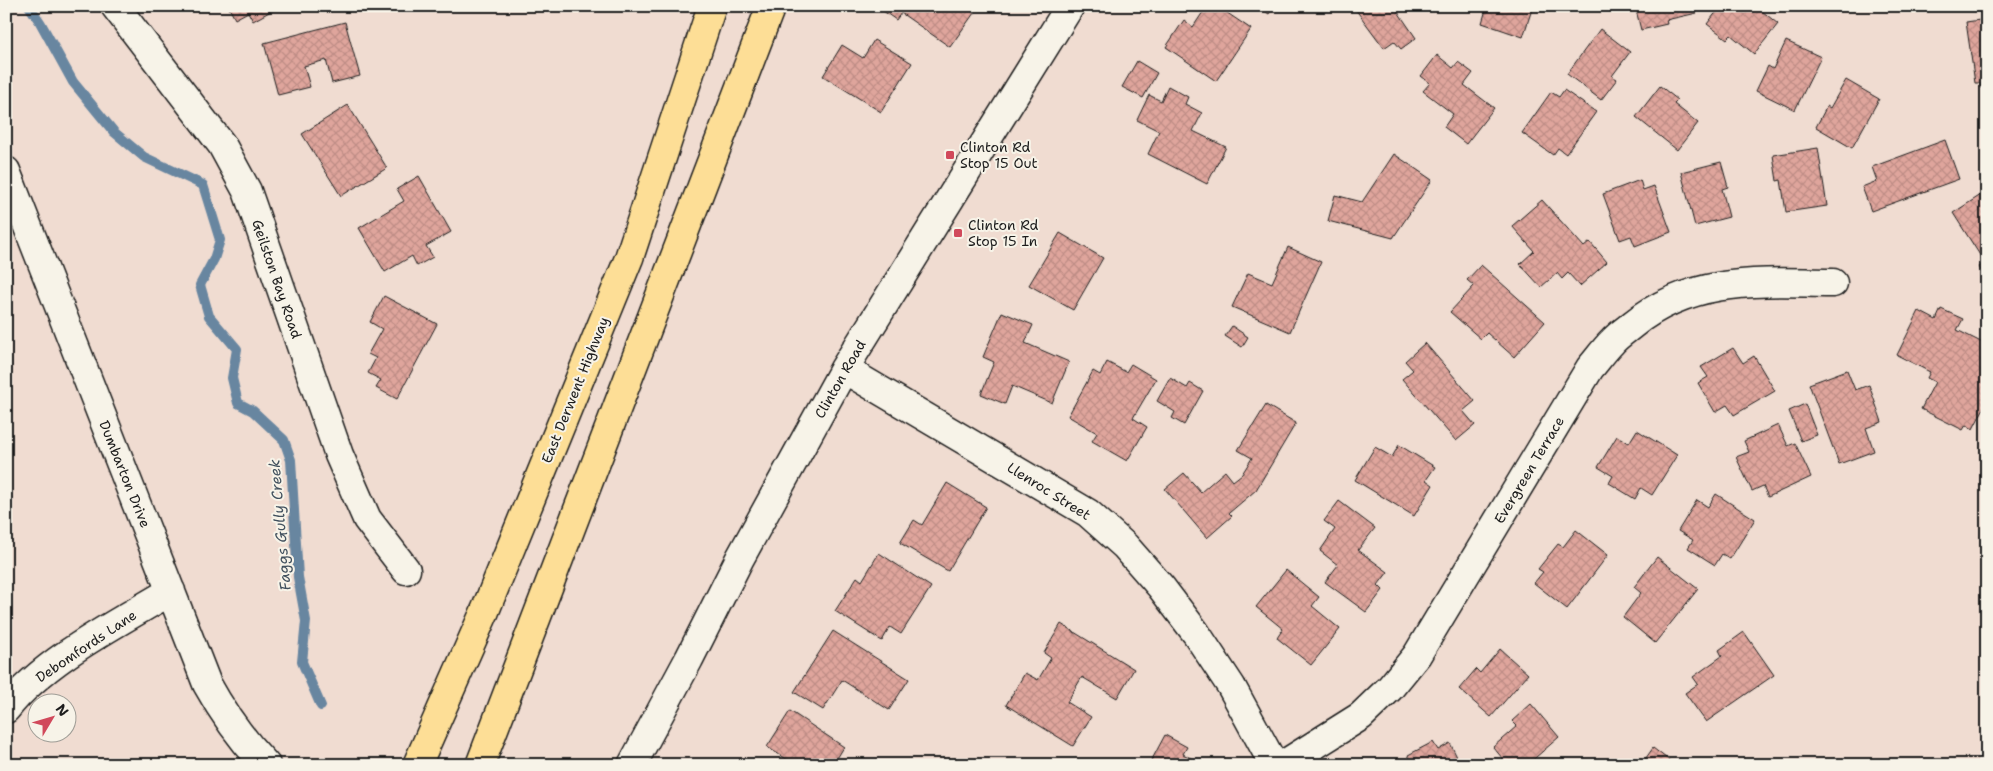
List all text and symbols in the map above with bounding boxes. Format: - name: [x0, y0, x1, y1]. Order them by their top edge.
- place label: Clinton Rd Stop 15 Out: [960, 138, 1038, 172]
- marker: Clinton Rd Stop 15 Out: [944, 149, 956, 161]
- place label: Clinton Rd Stop 15 In: [968, 216, 1039, 250]
- street label: Geilston Bay Road: [248, 217, 306, 341]
- marker: Clinton Rd Stop 15 In: [952, 227, 964, 239]
- street label: East Derwent Highway: [537, 314, 613, 466]
- street label: Clinton Road: [810, 337, 870, 421]
- street label: Evergreen Terrace: [1490, 413, 1568, 527]
- street label: Dumbarton Drive: [95, 418, 155, 530]
- water label: Faggs Gully Creek: [264, 458, 296, 591]
- street label: Llenroc Street: [1004, 458, 1094, 524]
- street label: Debomfords Lane: [32, 606, 140, 686]
- north arrow: [28, 694, 78, 744]
- text: N: [52, 700, 73, 720]

